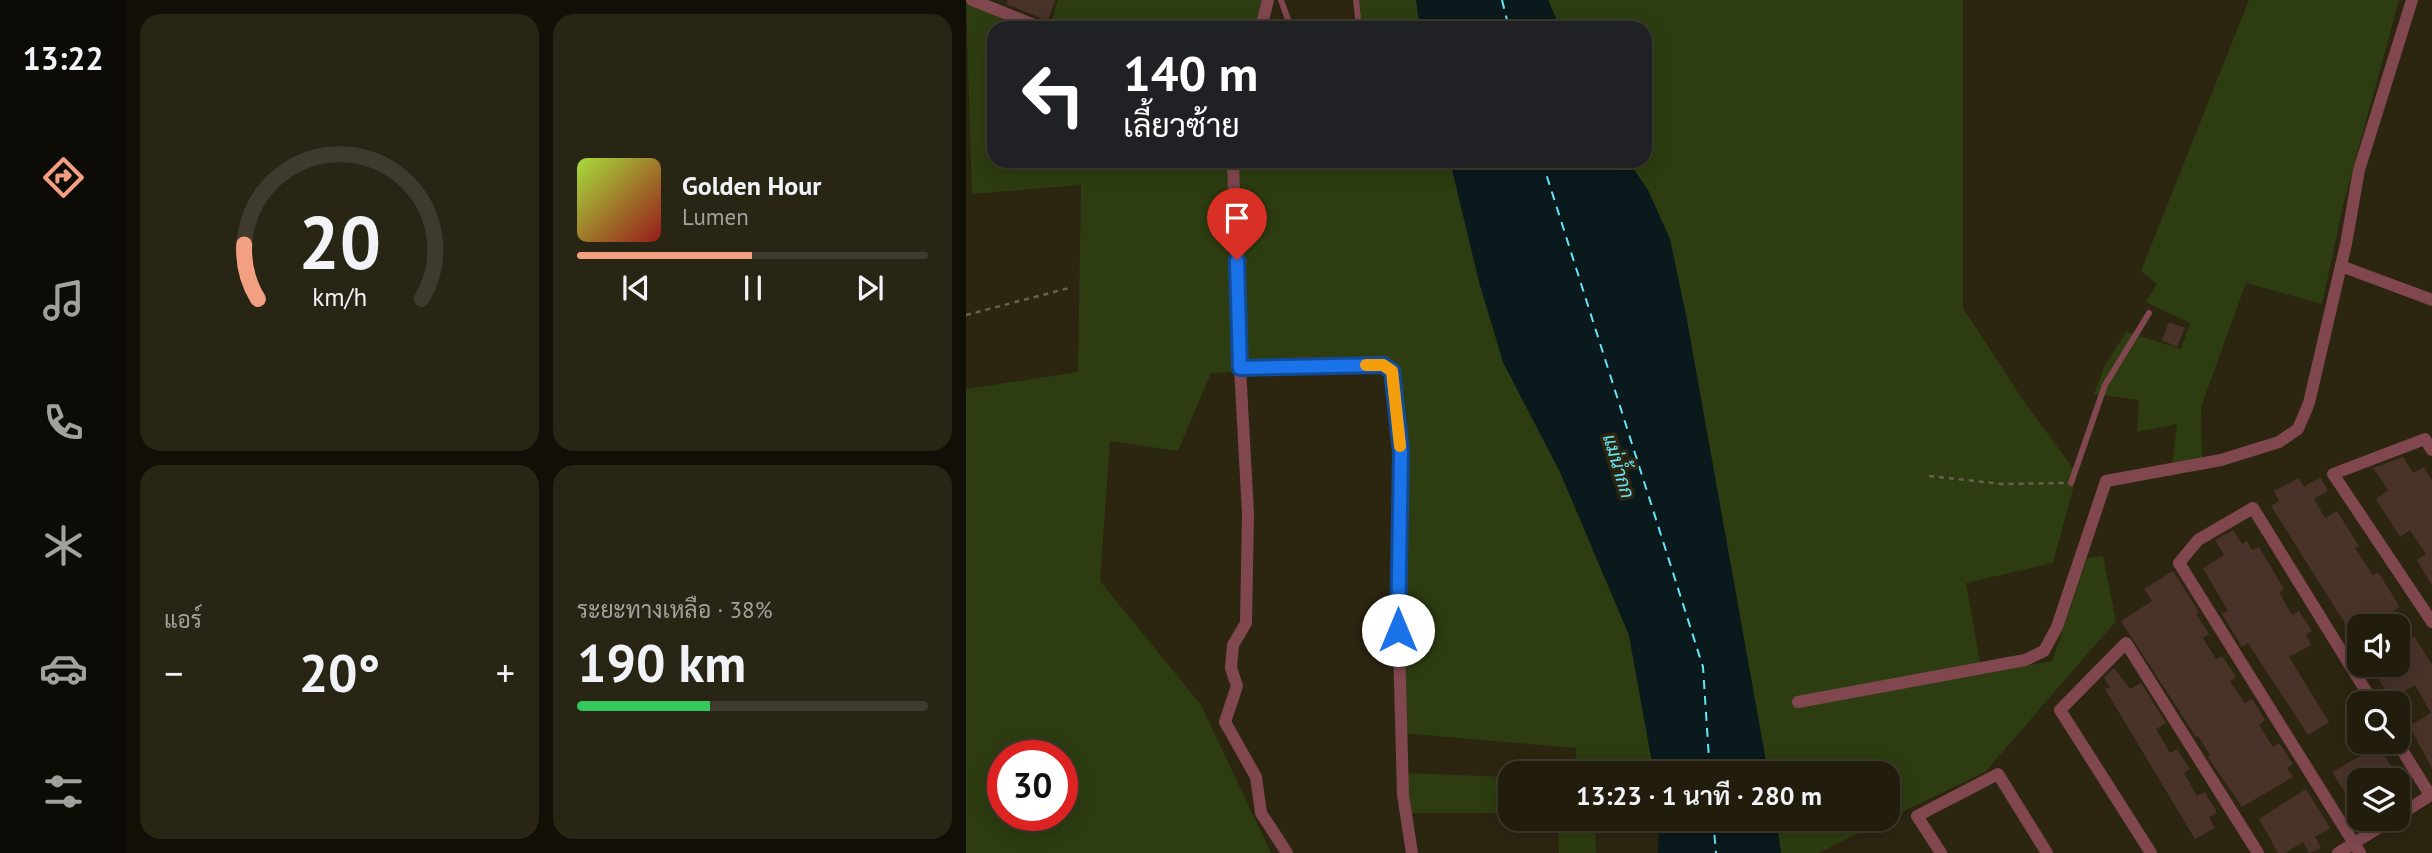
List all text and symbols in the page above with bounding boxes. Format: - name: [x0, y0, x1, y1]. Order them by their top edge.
- text: 13:22: [22, 37, 104, 79]
- text: 140 m: [1123, 41, 1258, 105]
- icon: left: [1008, 49, 1099, 140]
- text: เลี้ยวซ้าย: [1123, 104, 1240, 146]
- icon: directions: [39, 153, 88, 202]
- text: Golden Hour: [682, 169, 821, 202]
- pin: [1207, 188, 1267, 260]
- text: 20: [298, 195, 381, 289]
- icon: arrive: [1218, 199, 1256, 237]
- text: Lumen: [682, 202, 749, 231]
- icon: previous: [617, 269, 655, 307]
- icon: pause: [734, 269, 772, 307]
- icon: next: [851, 269, 889, 307]
- icon: music: [39, 276, 88, 325]
- text: km/h: [312, 281, 367, 313]
- icon: phone: [39, 398, 88, 447]
- water label: แม่น้ำกก: [1598, 430, 1643, 501]
- icon: climate: [39, 521, 88, 570]
- position arrow: [1361, 593, 1435, 667]
- text: ระยะทางเหลือ · 38%: [577, 595, 772, 624]
- text: แอร์: [164, 605, 202, 634]
- map controls: [2347, 614, 2410, 831]
- button: sound: [2347, 614, 2410, 677]
- text: 190 km: [577, 629, 746, 696]
- text: 20°: [299, 639, 380, 706]
- icon: car: [39, 644, 88, 693]
- text: −: [164, 648, 183, 697]
- text: +: [496, 648, 515, 697]
- button: search: [2347, 691, 2410, 754]
- speed limit sign: 30: [987, 740, 1078, 831]
- icon: filters: [39, 767, 88, 816]
- button: layers: [2347, 768, 2410, 831]
- text: 13:23 · 1 นาที · 280 m: [1576, 779, 1822, 812]

